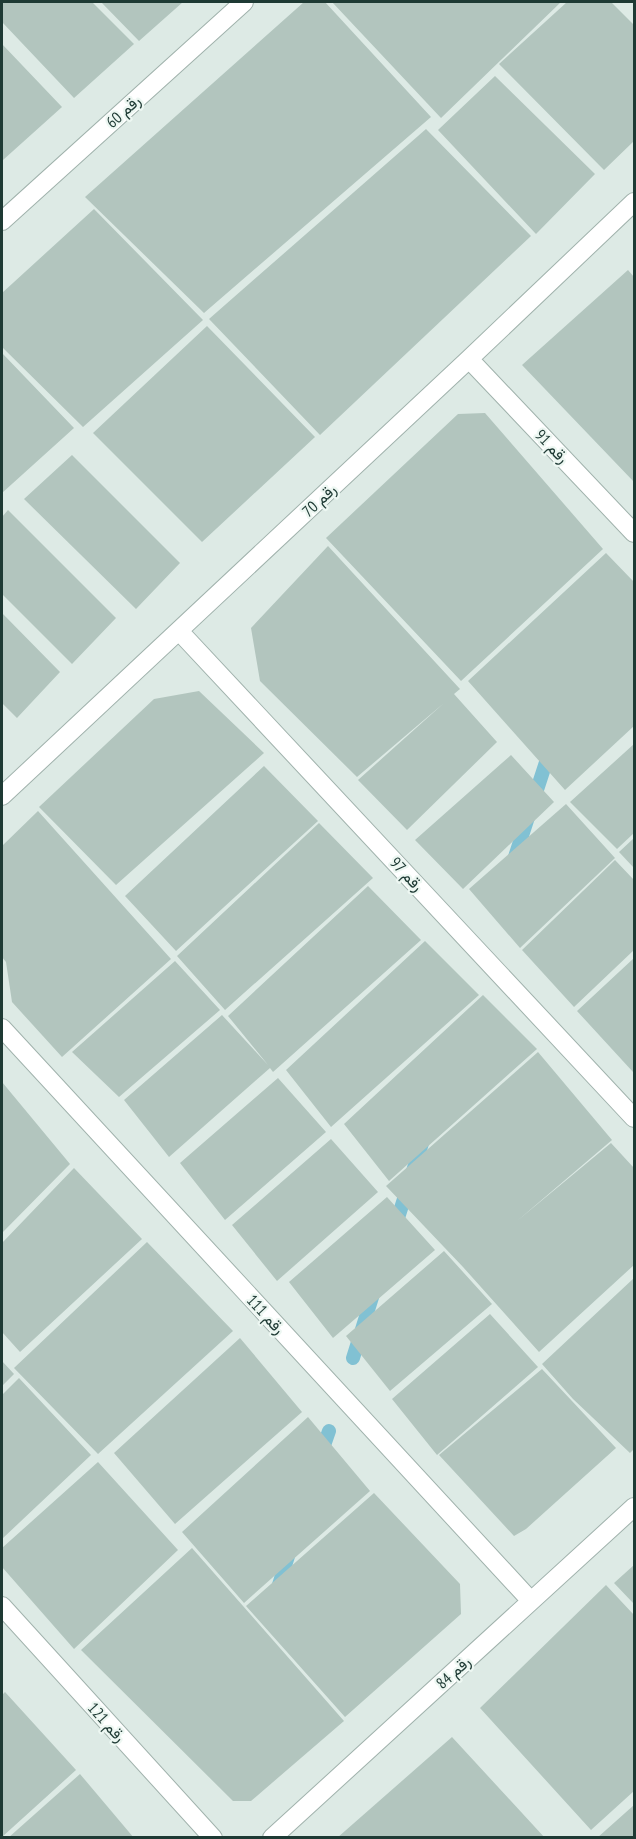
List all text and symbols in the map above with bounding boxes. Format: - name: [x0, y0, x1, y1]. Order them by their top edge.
- street label: رقم 60: [102, 90, 145, 132]
- street label: رقم 91: [530, 425, 573, 468]
- street label: رقم 70: [298, 479, 341, 522]
- street label: رقم 97: [385, 853, 428, 896]
- street label: رقم 111: [242, 1290, 289, 1339]
- street label: رقم 84: [432, 1651, 475, 1693]
- street label: رقم 121: [83, 1698, 130, 1747]

